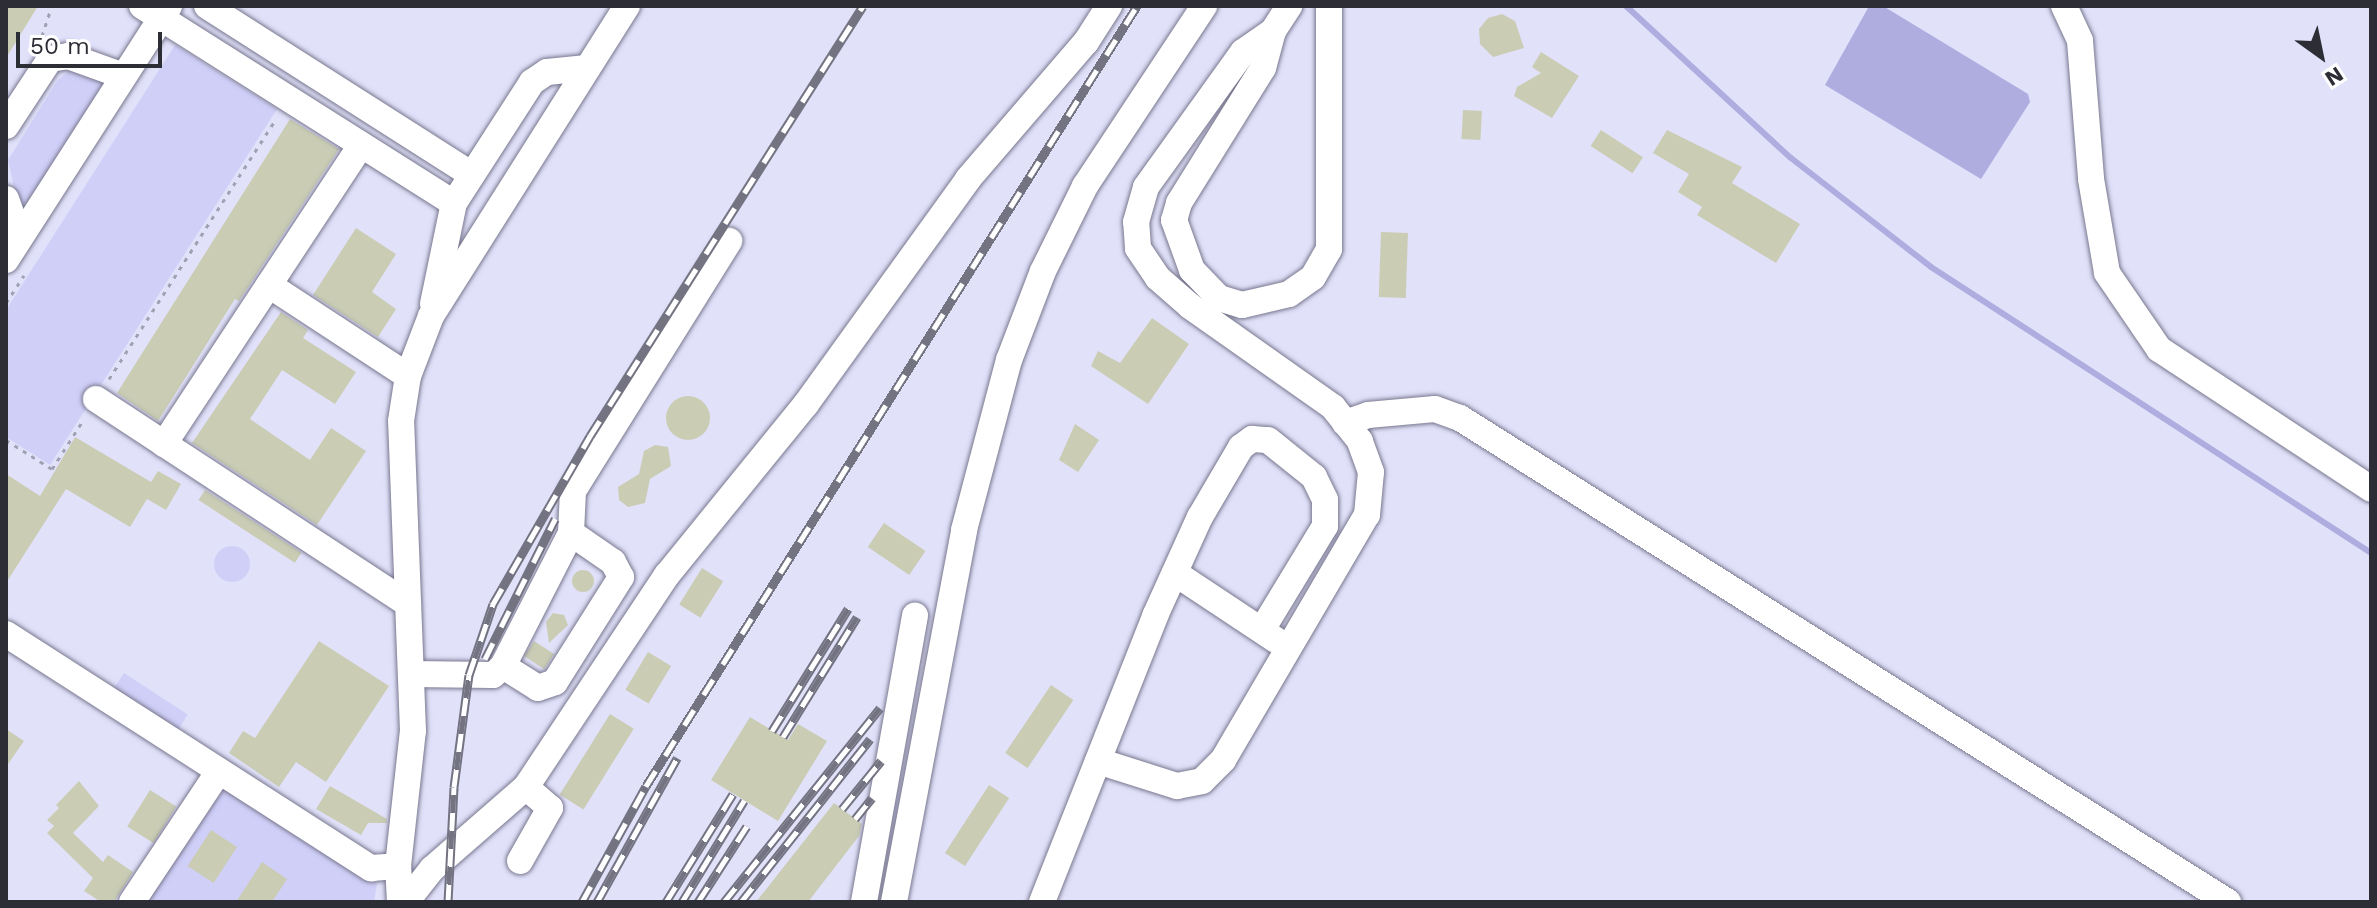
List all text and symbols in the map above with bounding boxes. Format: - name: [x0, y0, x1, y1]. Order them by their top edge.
- scale bar: [20, 16, 166, 66]
- north arrow: [2281, 16, 2361, 96]
- text: 50 m: [30, 32, 90, 60]
- text: N: [2321, 62, 2348, 91]

